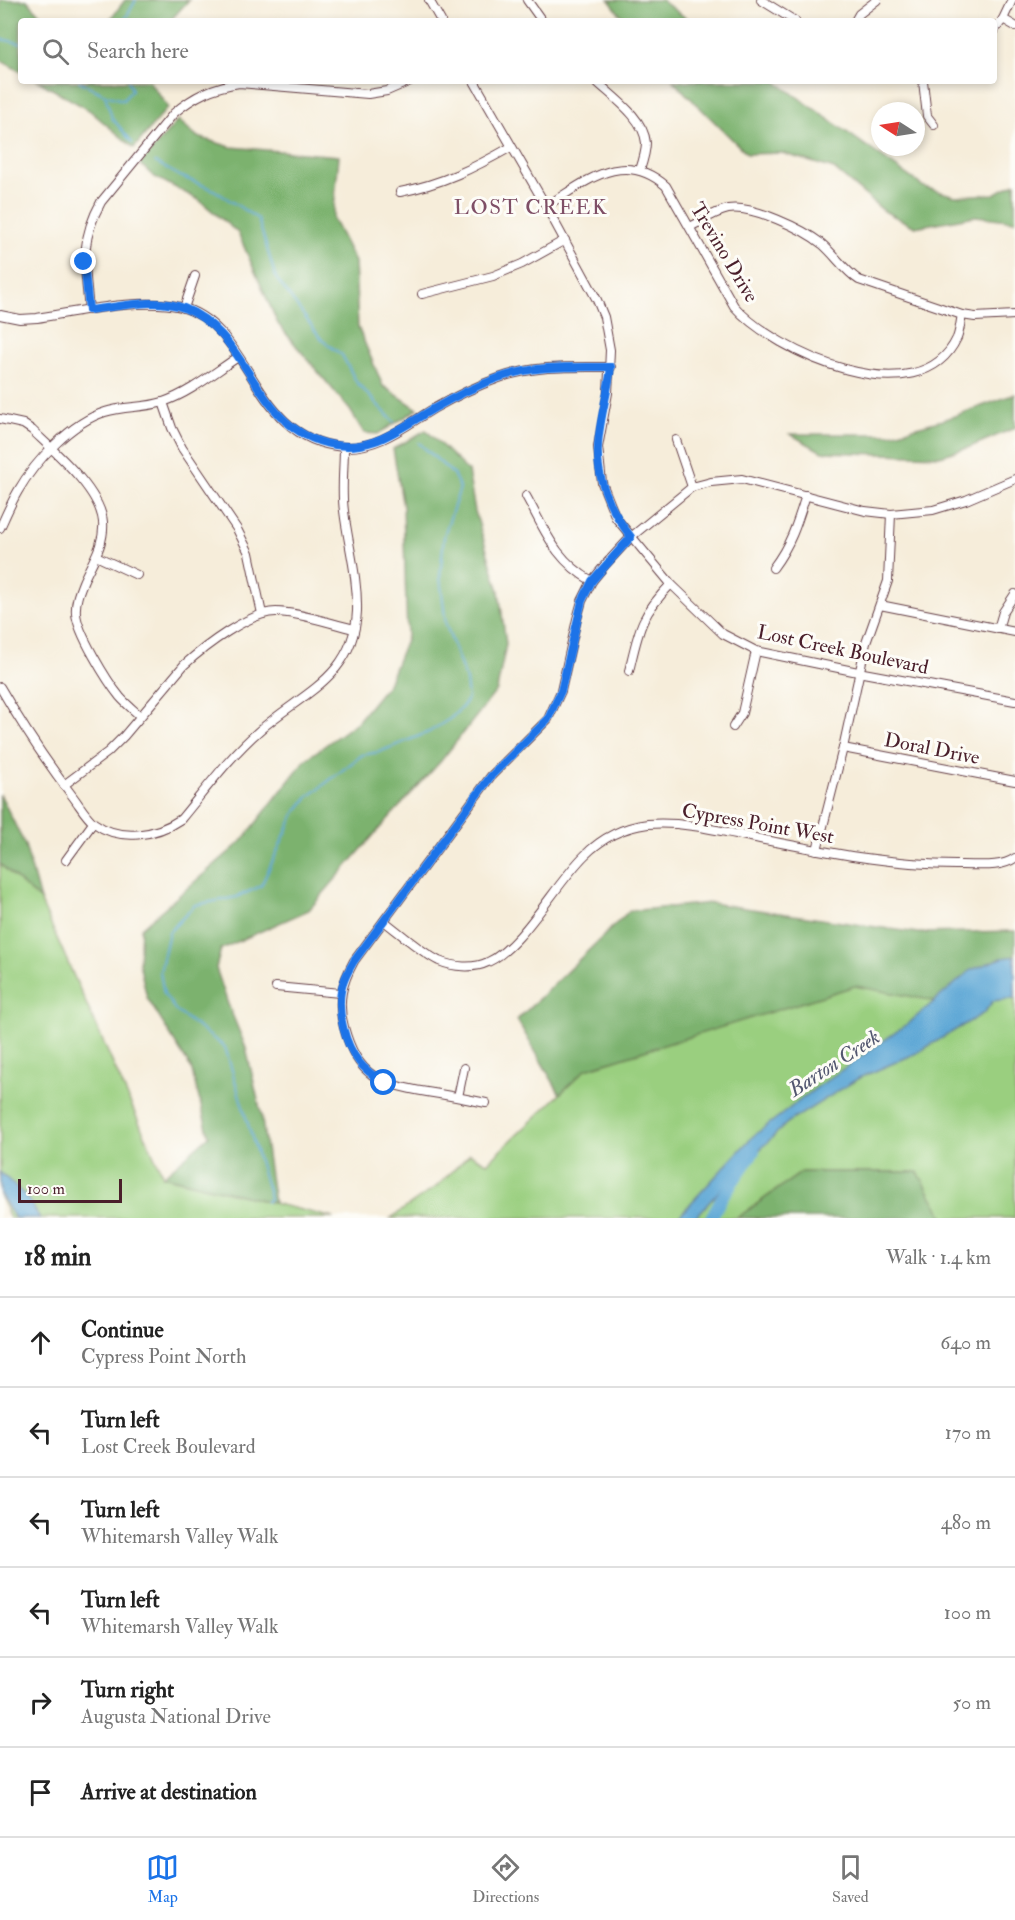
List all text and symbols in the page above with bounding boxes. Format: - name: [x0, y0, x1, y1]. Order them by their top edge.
- search box: [18, 18, 997, 84]
- icon: search: [39, 35, 72, 68]
- text: Search here: [87, 37, 189, 65]
- north arrow: [871, 102, 925, 156]
- district label: LOST CREEK: [454, 194, 608, 221]
- street label: Trevino Drive: [685, 198, 764, 307]
- route end: [70, 248, 96, 274]
- street label: Lost Creek Boulevard: [755, 619, 931, 680]
- street label: Doral Drive: [882, 727, 982, 770]
- street label: Cypress Point West: [680, 798, 836, 850]
- water label: Barton Creek: [783, 1024, 885, 1104]
- route start: [370, 1069, 396, 1095]
- scale bar: [18, 1176, 122, 1204]
- text: 100 m: [27, 1179, 65, 1199]
- text: 18 min: [24, 1241, 91, 1273]
- text: Walk · 1.4 km: [886, 1245, 991, 1270]
- text: Continue: [81, 1316, 164, 1344]
- icon: ahead: [24, 1326, 57, 1359]
- text: 640 m: [940, 1330, 991, 1355]
- text: Cypress Point North: [81, 1344, 246, 1369]
- text: Turn left: [81, 1406, 160, 1434]
- icon: left: [24, 1416, 57, 1449]
- text: 170 m: [945, 1420, 991, 1445]
- text: Lost Creek Boulevard: [81, 1434, 256, 1459]
- text: Turn left: [81, 1496, 160, 1524]
- icon: left: [24, 1506, 57, 1539]
- text: 480 m: [941, 1510, 991, 1535]
- text: Whitemarsh Valley Walk: [81, 1524, 279, 1549]
- text: Turn left: [81, 1586, 160, 1614]
- icon: left: [24, 1596, 57, 1629]
- text: 100 m: [944, 1600, 991, 1625]
- text: Whitemarsh Valley Walk: [81, 1614, 279, 1639]
- text: Turn right: [81, 1676, 174, 1704]
- icon: right: [24, 1686, 57, 1719]
- text: 50 m: [952, 1690, 991, 1715]
- text: Augusta National Drive: [81, 1704, 271, 1729]
- icon: arrive: [24, 1776, 57, 1809]
- text: Arrive at destination: [81, 1778, 257, 1806]
- tab: Map: [146, 1851, 179, 1907]
- tab: Directions: [472, 1851, 539, 1907]
- tab: Saved: [832, 1851, 869, 1907]

